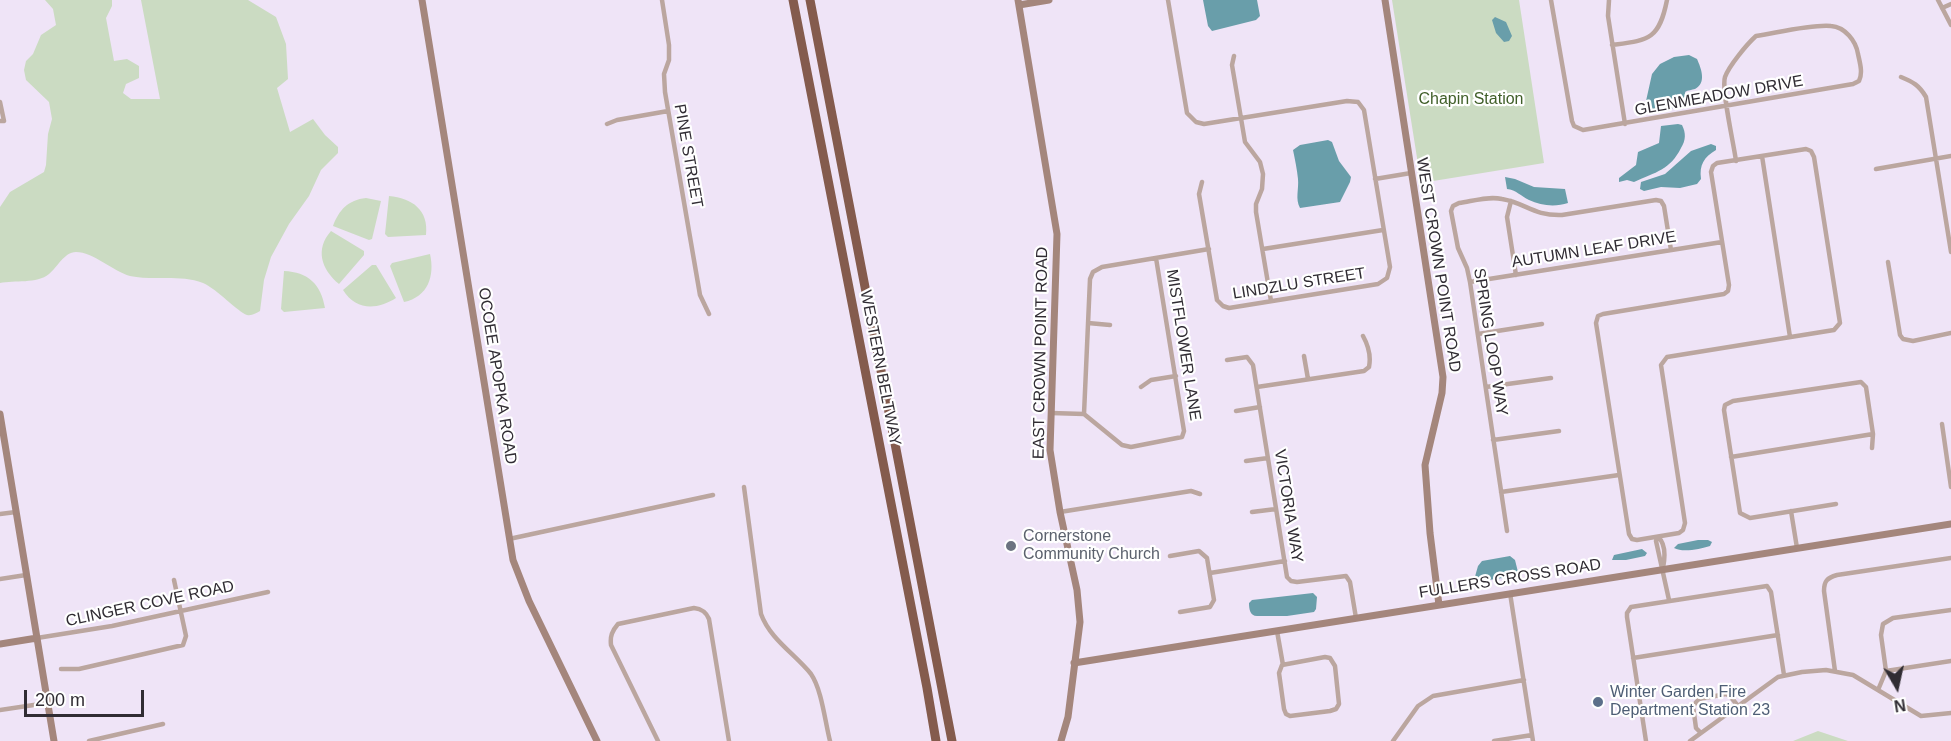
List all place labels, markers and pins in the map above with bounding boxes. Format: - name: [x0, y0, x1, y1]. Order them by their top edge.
- place label: Cornerstone Community Church: [1023, 527, 1160, 565]
- marker: Cornerstone Community Church: [1004, 539, 1018, 553]
- place label: Winter Garden Fire Department Station 23: [1610, 683, 1770, 721]
- marker: Winter Garden Fire Department Station 23: [1591, 695, 1605, 709]

